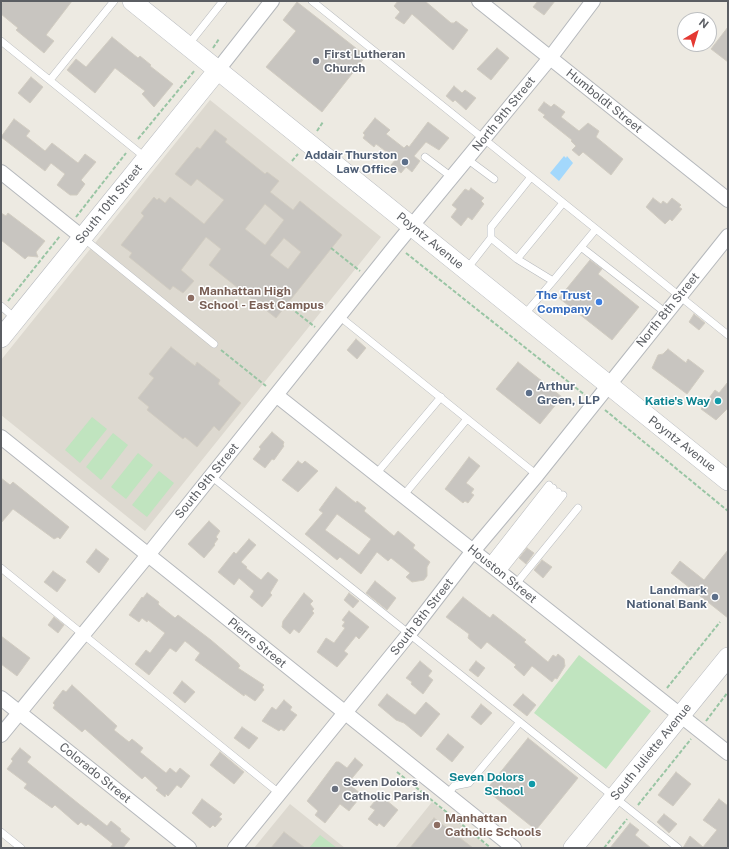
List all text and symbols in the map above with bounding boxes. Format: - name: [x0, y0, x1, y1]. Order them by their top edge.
- north arrow: [677, 12, 717, 52]
- text: N: [697, 16, 711, 31]
- place label: First Lutheran Church: [324, 47, 405, 75]
- marker: First Lutheran Church: [311, 56, 321, 66]
- street label: Humboldt Street: [563, 66, 645, 136]
- street label: North 9th Street: [470, 74, 538, 154]
- place label: Addair Thurston Law Office: [304, 148, 397, 176]
- marker: Addair Thurston Law Office: [400, 157, 410, 167]
- street label: South 10th Street: [73, 161, 145, 247]
- street label: Poyntz Avenue: [394, 210, 466, 272]
- street label: North 8th Street: [633, 270, 703, 350]
- place label: Manhattan High School - East Campus: [199, 284, 324, 312]
- place label: The Trust Company: [536, 288, 591, 316]
- marker: Manhattan High School - East Campus: [186, 293, 196, 303]
- marker: The Trust Company: [594, 297, 604, 307]
- place label: Arthur Green, LLP: [537, 379, 600, 407]
- marker: Arthur Green, LLP: [524, 388, 534, 398]
- place label: Katie's Way: [645, 394, 710, 408]
- marker: Katie's Way: [713, 396, 723, 406]
- street label: Poyntz Avenue: [645, 413, 719, 475]
- street label: South 9th Street: [172, 440, 242, 522]
- street label: Houston Street: [464, 542, 540, 606]
- street label: South 8th Street: [388, 576, 456, 658]
- place label: Landmark National Bank: [626, 583, 707, 611]
- marker: Landmark National Bank: [710, 592, 720, 602]
- street label: Pierre Street: [225, 615, 289, 671]
- street label: South Juliette Avenue: [607, 701, 695, 803]
- street label: Colorado Street: [56, 740, 134, 806]
- place label: Seven Dolors School: [449, 770, 524, 798]
- place label: Seven Dolors Catholic Parish: [343, 775, 429, 803]
- marker: Seven Dolors School: [527, 779, 537, 789]
- marker: Seven Dolors Catholic Parish: [330, 784, 340, 794]
- place label: Manhattan Catholic Schools: [445, 811, 541, 839]
- marker: Manhattan Catholic Schools: [432, 820, 442, 830]

